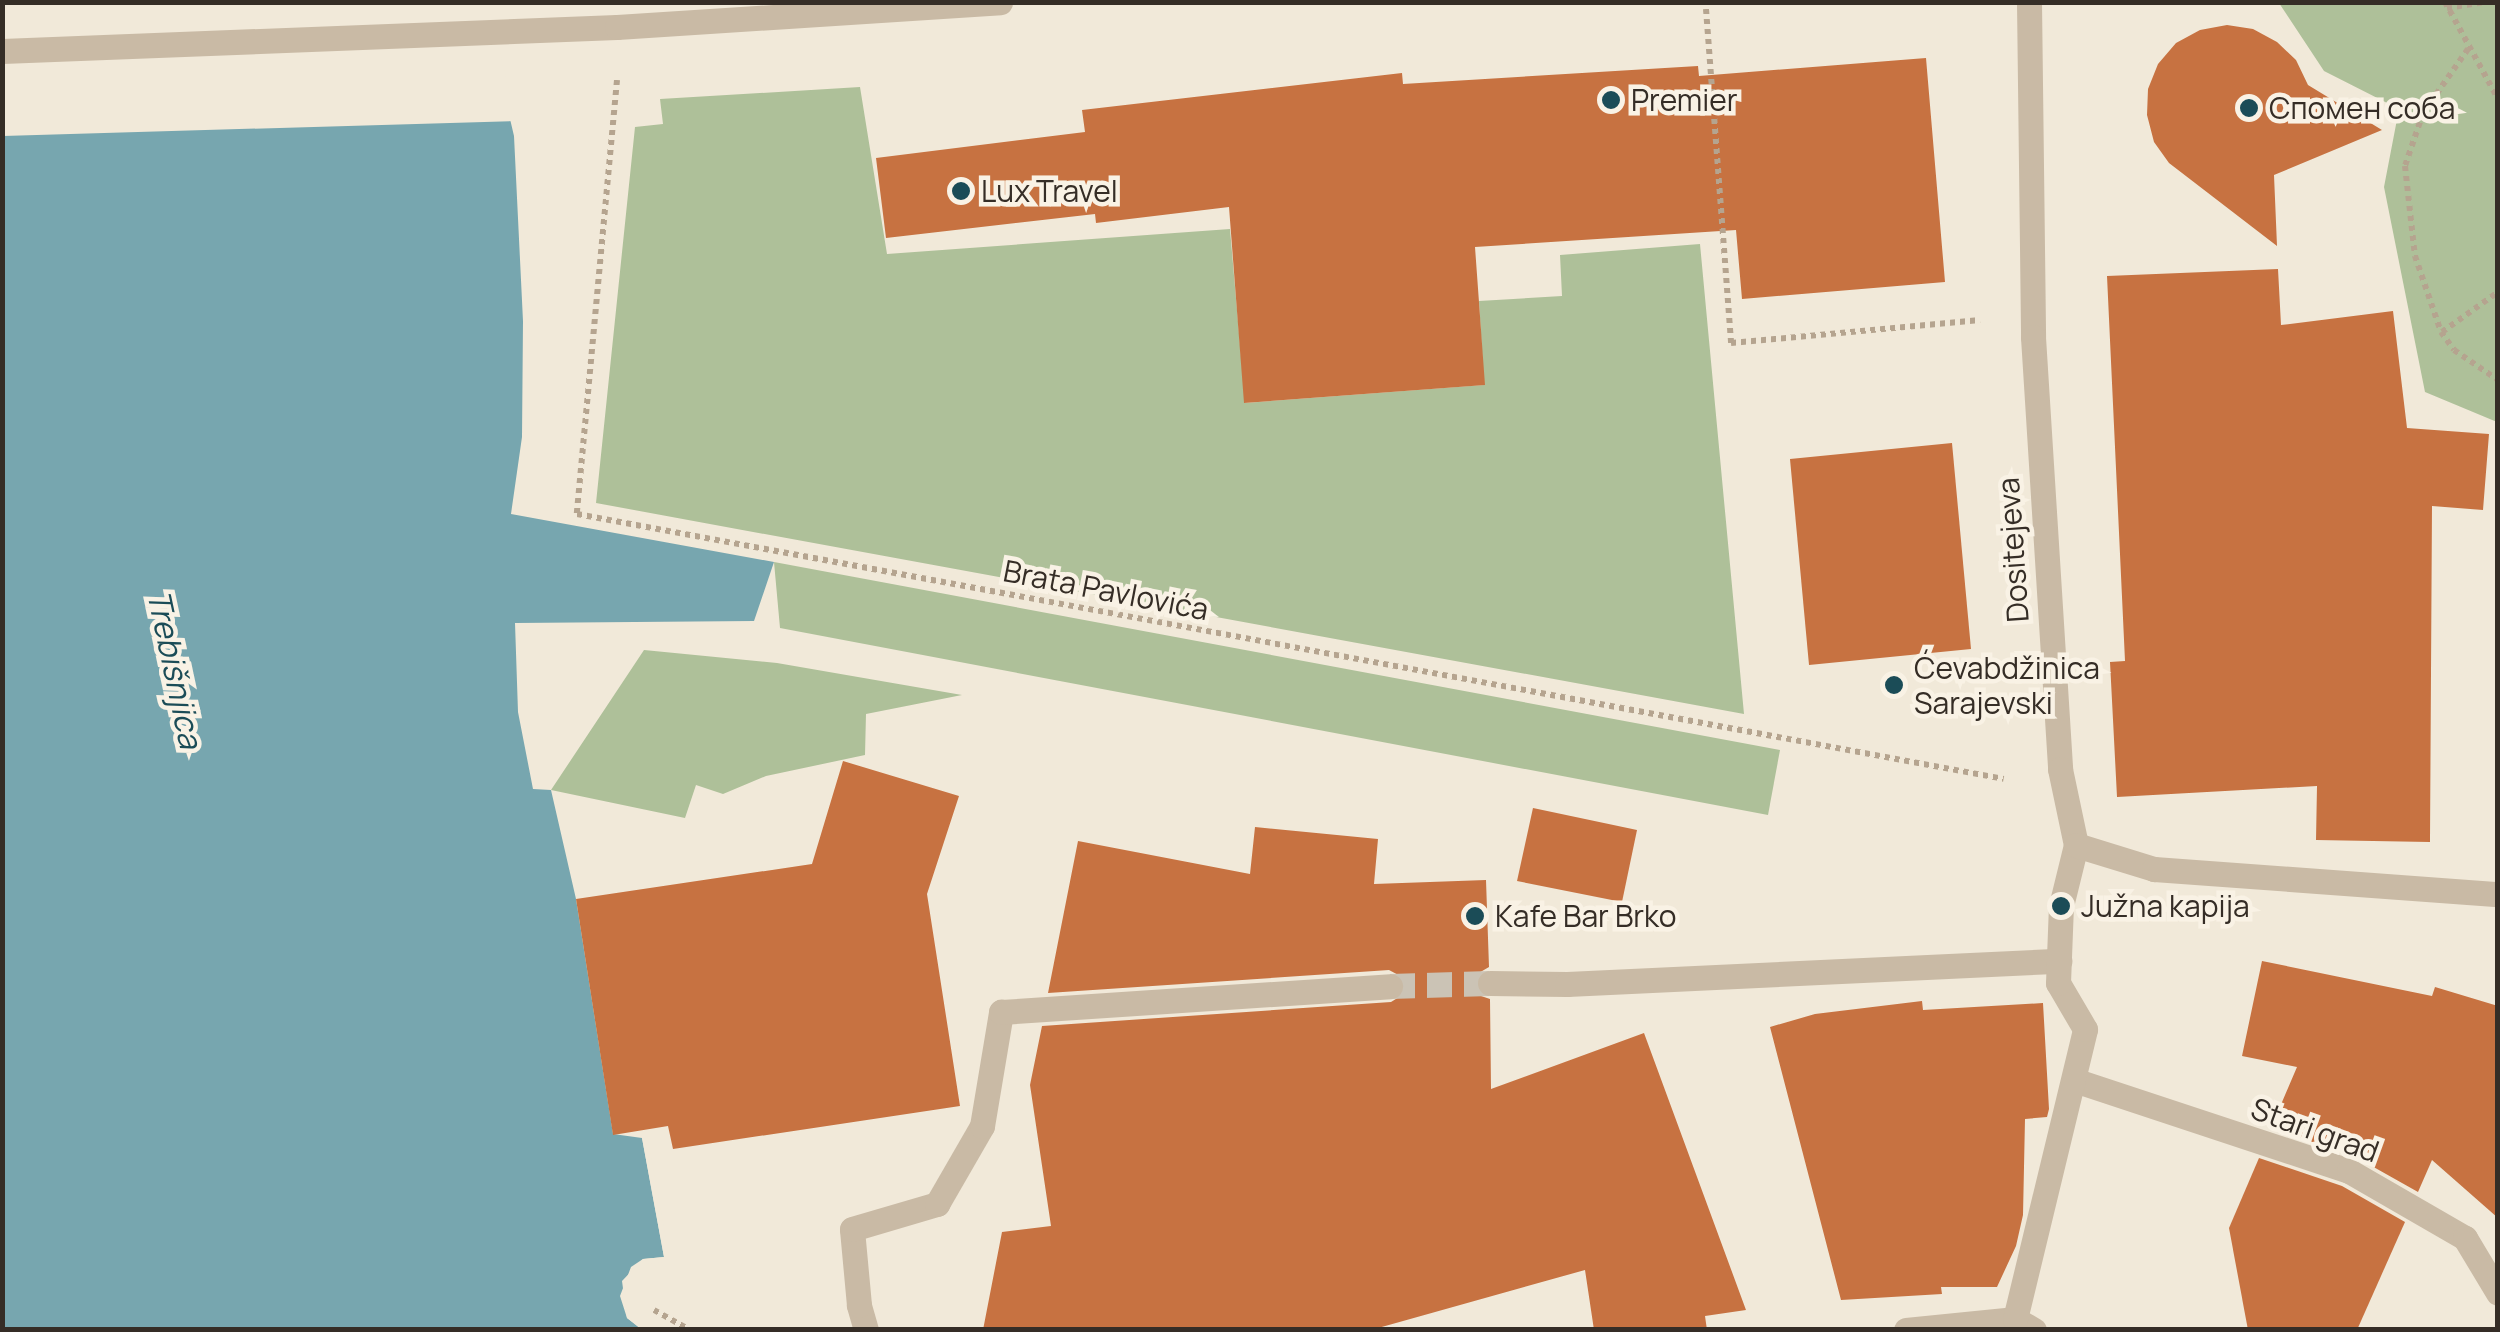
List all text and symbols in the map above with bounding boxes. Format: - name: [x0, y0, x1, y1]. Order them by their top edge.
- place label: Premier: [1631, 82, 1738, 118]
- marker: Premier: [1600, 89, 1622, 111]
- place label: Спомен соба: [2269, 90, 2455, 126]
- marker: Спомен соба: [2238, 97, 2260, 119]
- place label: Lux Travel: [981, 173, 1118, 209]
- marker: Lux Travel: [950, 180, 972, 202]
- street label: Dositejeva: [1990, 476, 2036, 624]
- street label: Brata Pavlovića: [1000, 552, 1212, 628]
- water label: Trebišnjica: [140, 587, 210, 751]
- place label: Ćevabdžinica Sarajevski: [1914, 650, 2100, 720]
- marker: Ćevabdžinica Sarajevski: [1883, 674, 1905, 696]
- place label: Južna kapija: [2081, 888, 2250, 924]
- marker: Južna kapija: [2050, 895, 2072, 917]
- place label: Kafe Bar Brko: [1495, 898, 1676, 934]
- marker: Kafe Bar Brko: [1464, 905, 1486, 927]
- street label: Stari grad: [2246, 1090, 2384, 1170]

